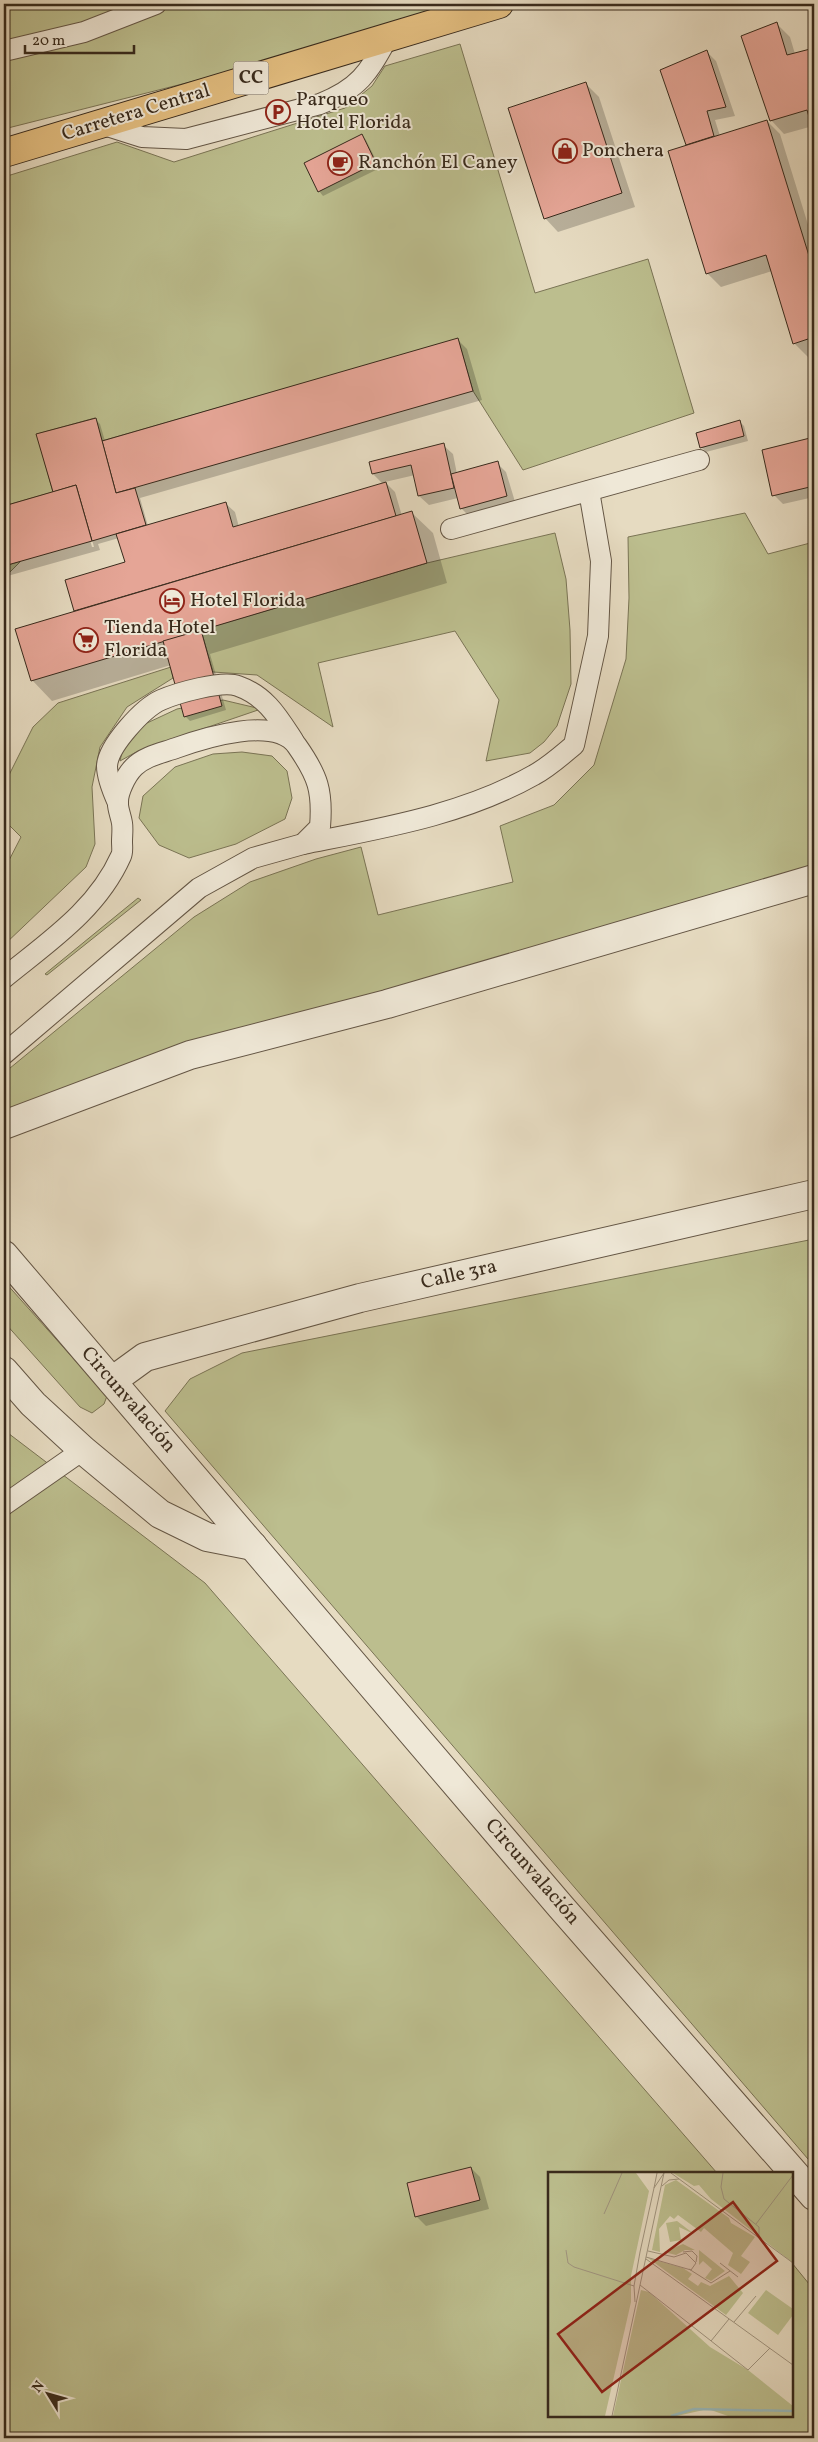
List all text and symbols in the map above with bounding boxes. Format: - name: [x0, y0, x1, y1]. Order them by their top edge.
- scale bar: [25, 22, 134, 54]
- text: 20 m: [32, 31, 65, 52]
- road number: CC: [234, 62, 268, 94]
- street label: Carretera Central: [58, 77, 214, 149]
- place label: Parqueo Hotel Florida: [296, 86, 411, 137]
- parking icon: Parqueo Hotel Florida: [265, 99, 291, 125]
- place label: Ponchera: [582, 137, 664, 165]
- shop icon: Ponchera: [552, 138, 578, 164]
- place label: Ranchón El Caney: [358, 149, 518, 177]
- cafe icon: Ranchón El Caney: [327, 150, 353, 176]
- place label: Hotel Florida: [190, 587, 305, 615]
- hotel icon: Hotel Florida: [159, 588, 185, 614]
- place label: Tienda Hotel Florida: [104, 614, 215, 665]
- supermarket icon: Tienda Hotel Florida: [73, 627, 99, 653]
- street label: Calle 3ra: [418, 1253, 500, 1297]
- street label: Circunvalación: [74, 1341, 182, 1459]
- street label: Circunvalación: [478, 1813, 586, 1931]
- inset map: [548, 2172, 793, 2417]
- north arrow: [22, 2370, 72, 2420]
- text: N: [28, 2377, 49, 2397]

